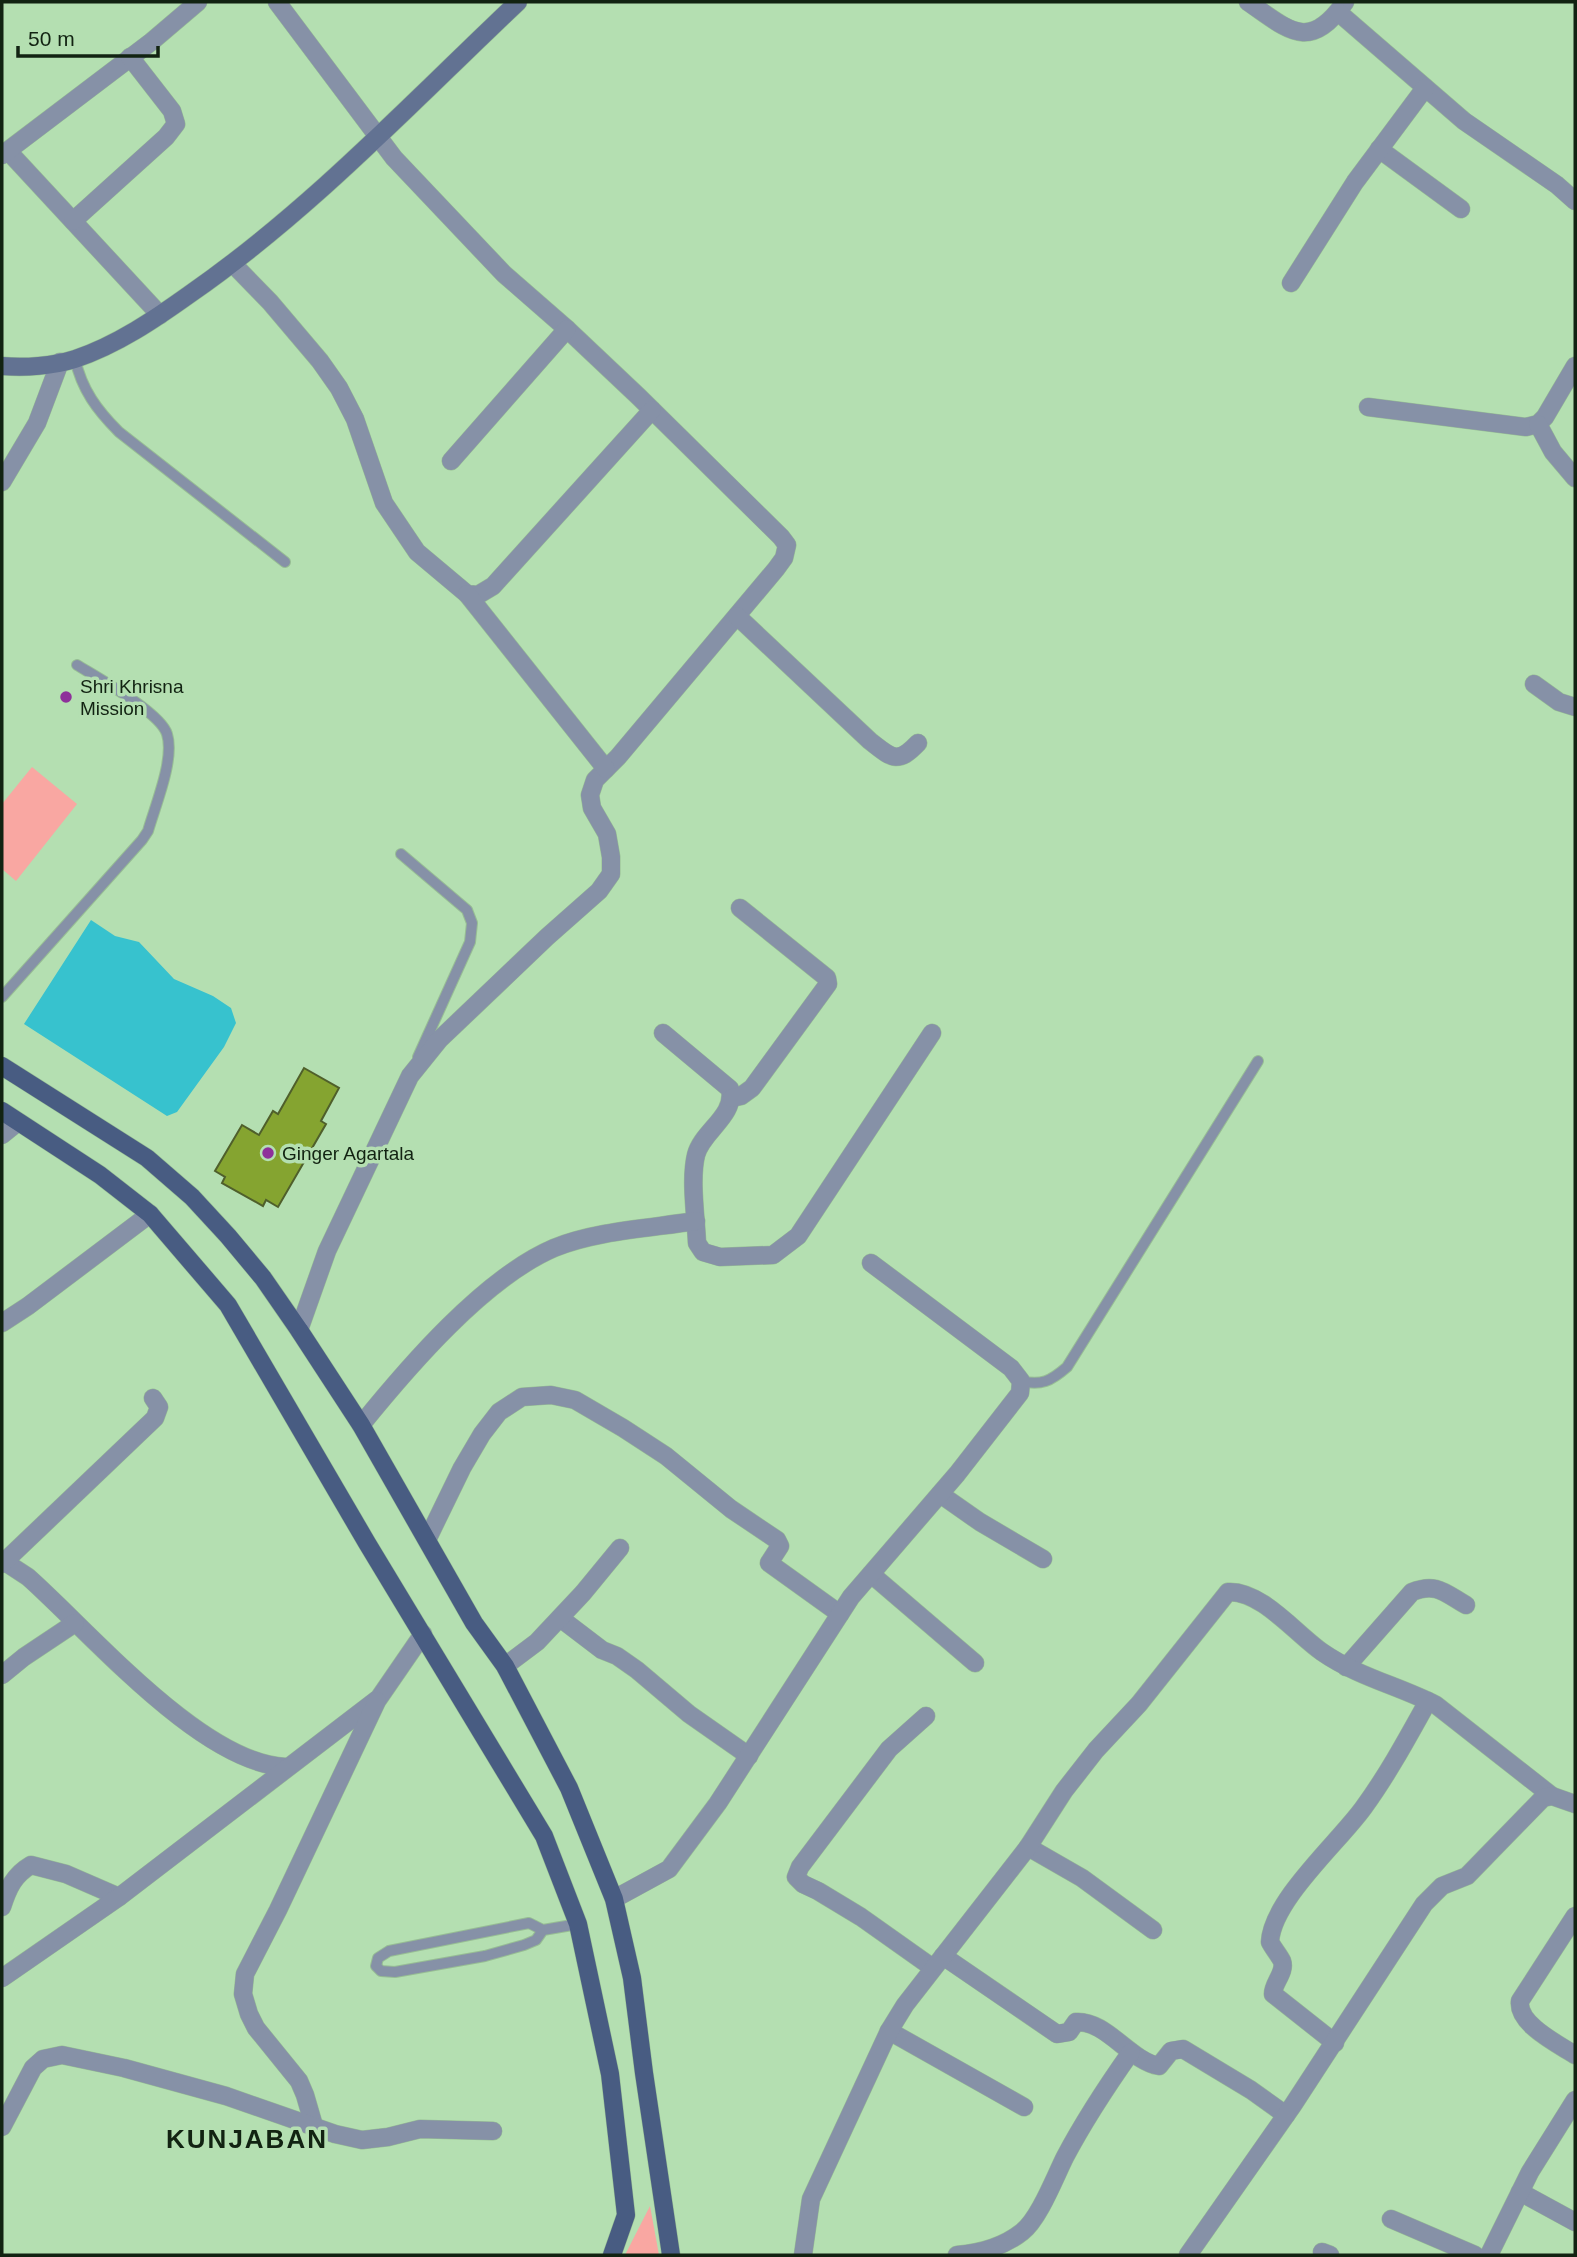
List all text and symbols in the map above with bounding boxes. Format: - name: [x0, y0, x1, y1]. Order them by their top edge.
- scale bar: [18, 14, 158, 58]
- text: 50 m: [28, 27, 75, 50]
- place label: Shri Khrisna Mission: [80, 676, 184, 719]
- marker: Shri Khrisna Mission: [58, 689, 74, 705]
- place label: Ginger Agartala: [282, 1143, 414, 1164]
- marker: Ginger Agartala: [260, 1145, 276, 1161]
- district label: KUNJABAN: [166, 2124, 328, 2154]

